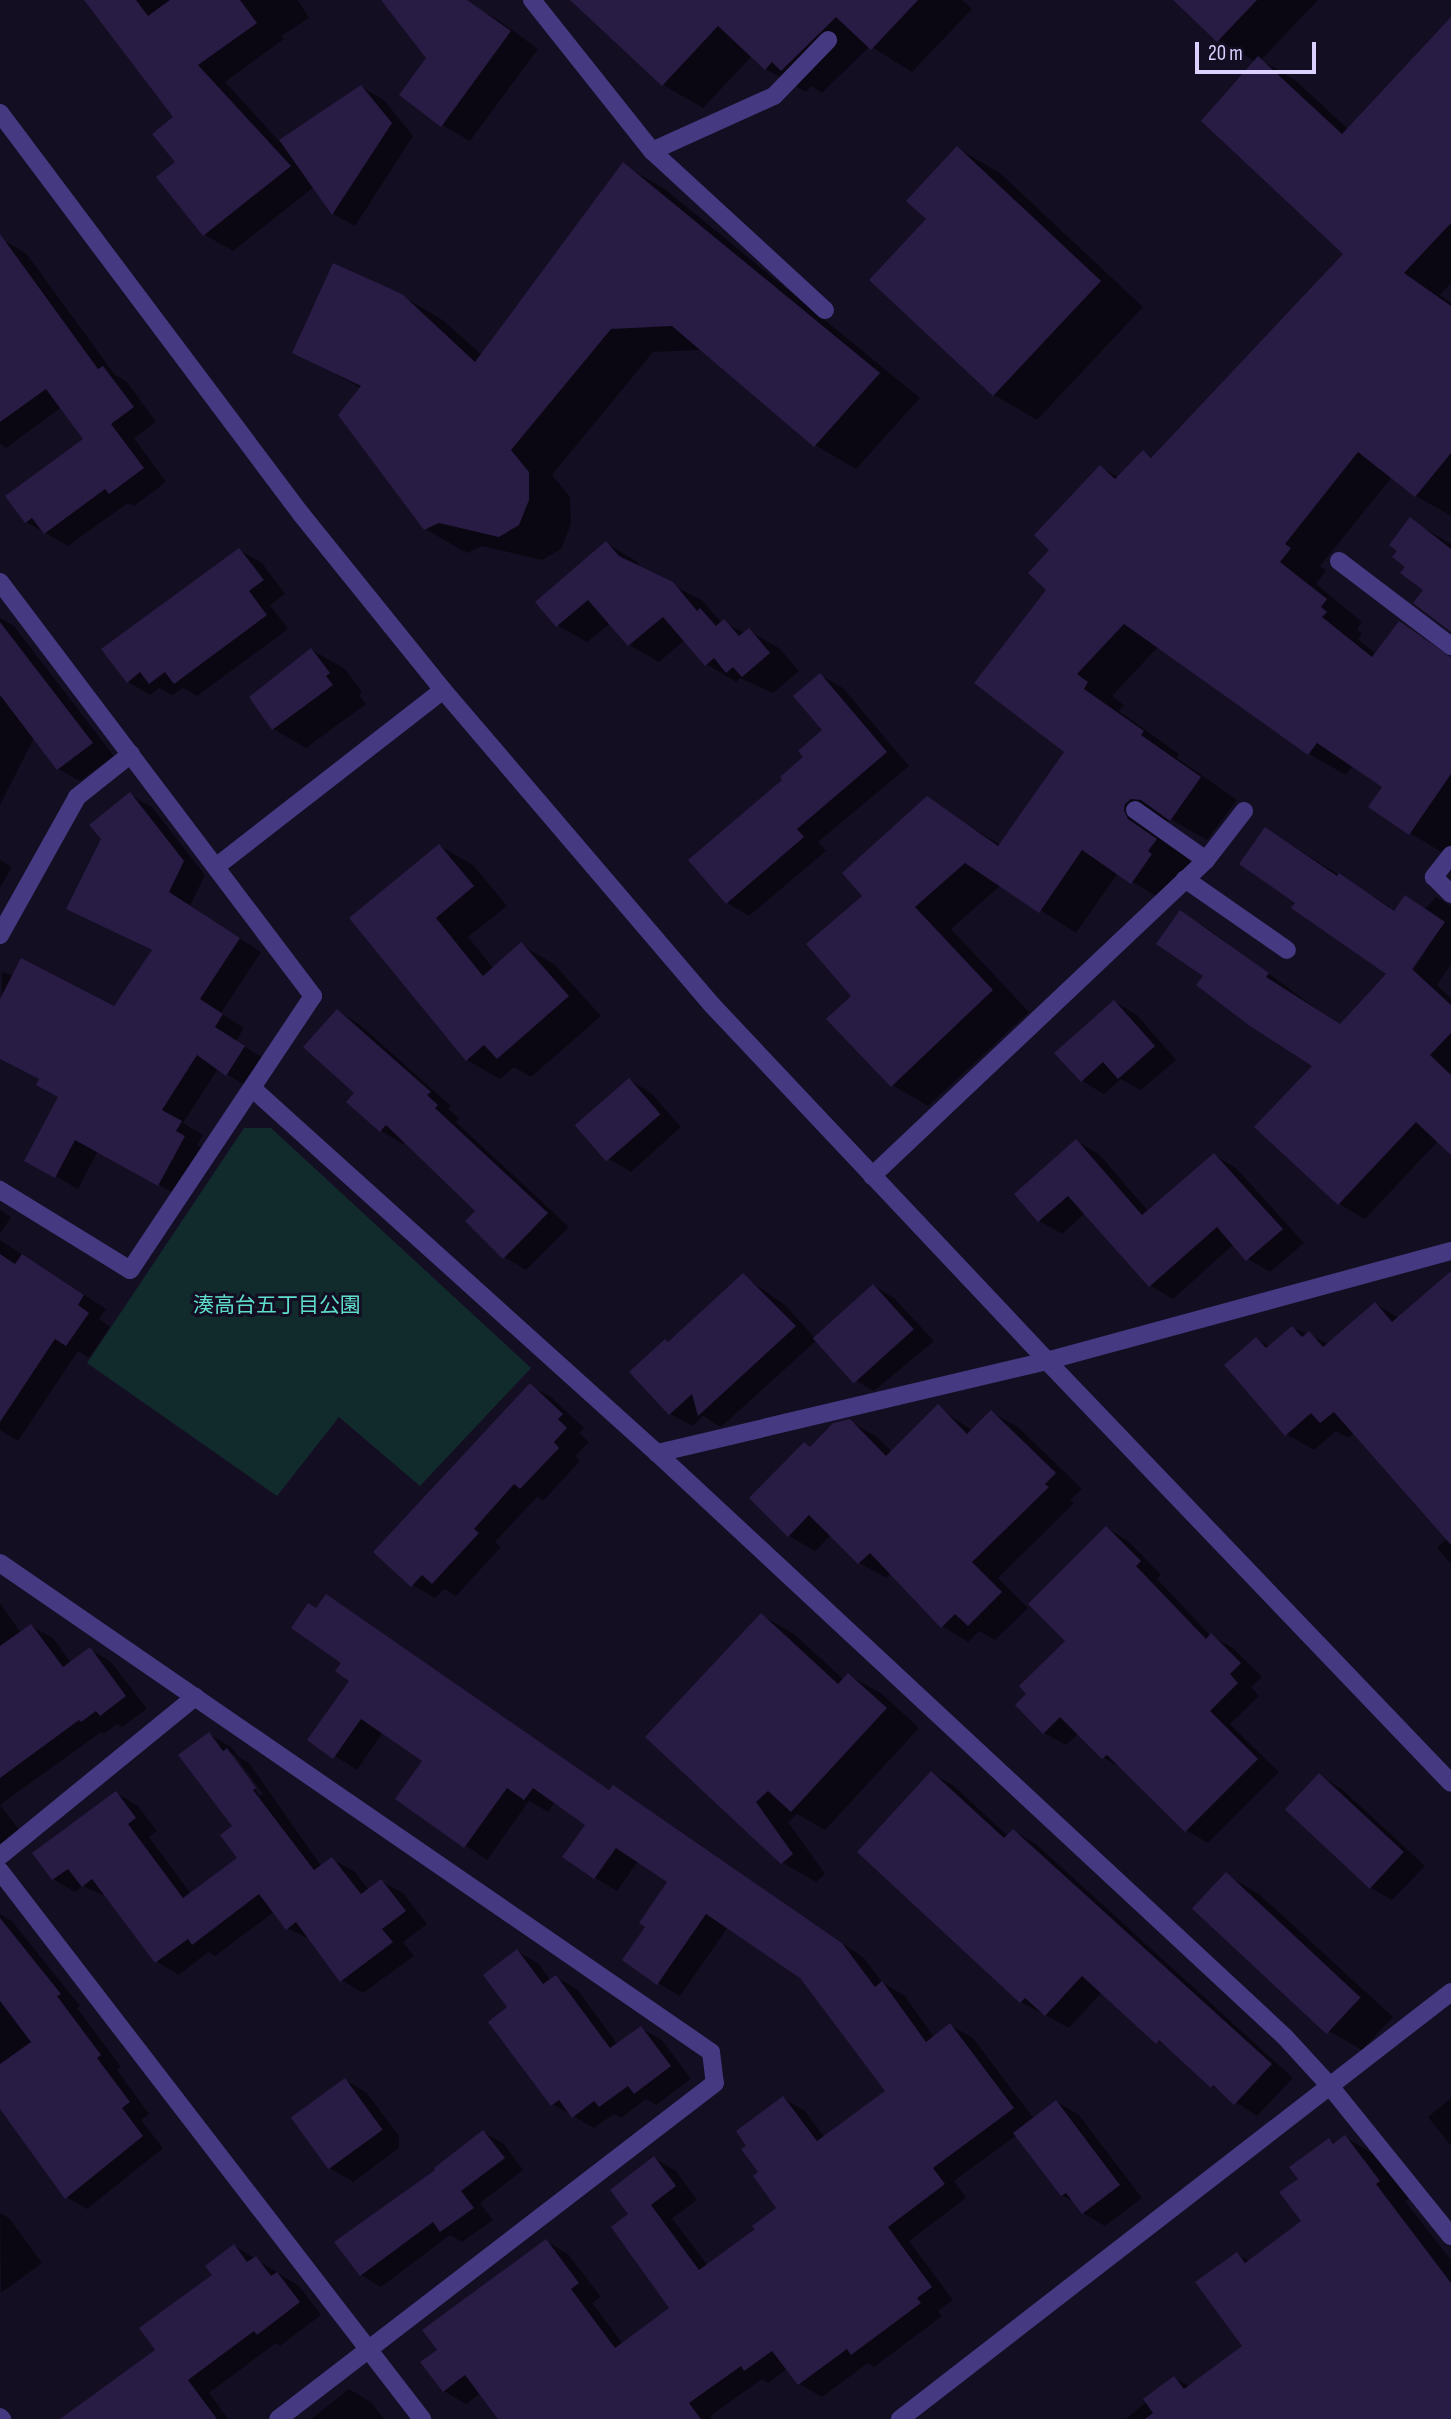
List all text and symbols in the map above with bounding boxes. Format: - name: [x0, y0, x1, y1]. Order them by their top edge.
- scale bar: [1199, 28, 1320, 72]
- text: 20 m: [1208, 41, 1243, 66]
- park label: 湊高台五丁目公園: [193, 1293, 361, 1319]

